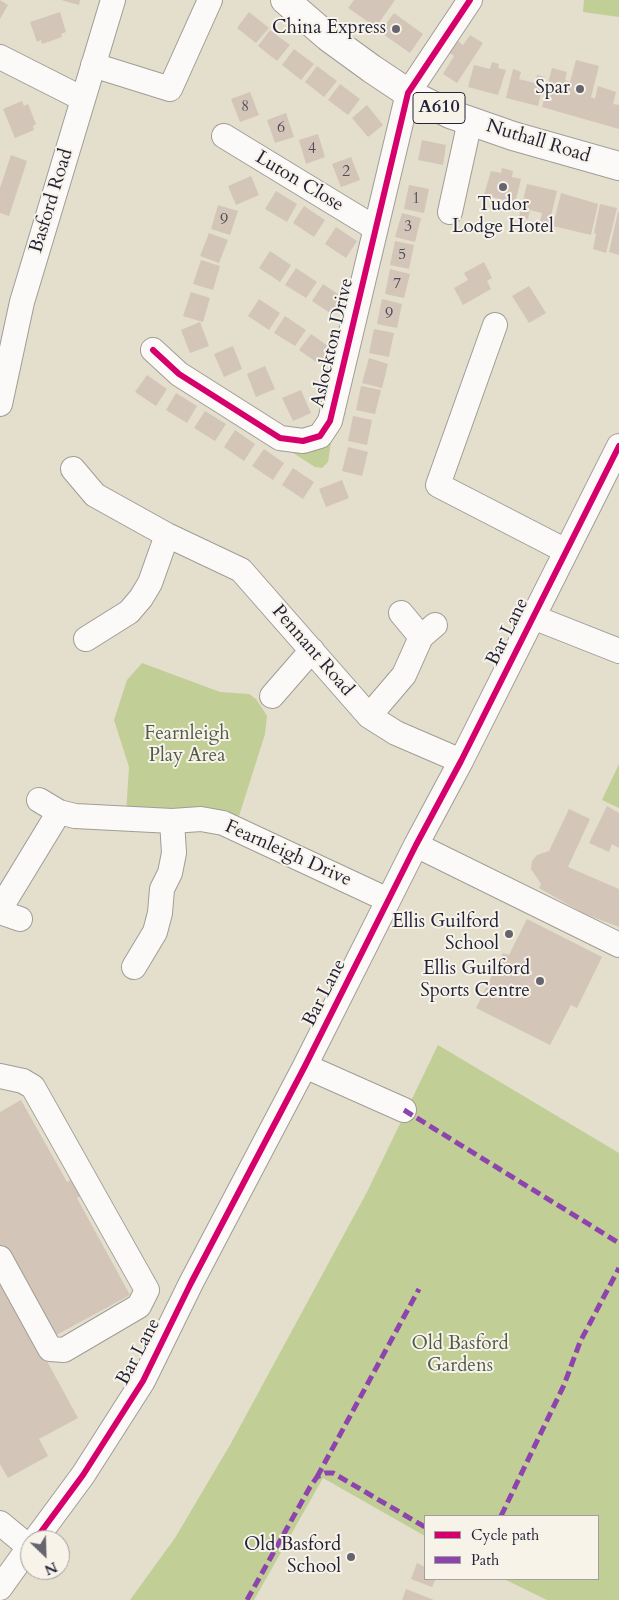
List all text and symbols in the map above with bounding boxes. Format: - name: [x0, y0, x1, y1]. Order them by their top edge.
- place label: China Express: [272, 18, 386, 40]
- marker: China Express: [390, 23, 402, 35]
- place label: Spar: [535, 78, 570, 100]
- marker: Spar: [574, 83, 586, 95]
- road number: A610: [413, 92, 465, 124]
- house number: 8: [241, 97, 249, 117]
- street label: Nuthall Road: [483, 115, 593, 169]
- house number: 6: [277, 118, 285, 138]
- house number: 4: [308, 139, 316, 159]
- street label: Basford Road: [25, 146, 79, 256]
- street label: Luton Close: [251, 147, 347, 217]
- house number: 2: [342, 162, 350, 182]
- marker: Tudor Lodge Hotel: [497, 181, 509, 193]
- house number: 1: [412, 189, 420, 209]
- place label: Tudor Lodge Hotel: [452, 195, 554, 239]
- house number: 9: [220, 210, 228, 230]
- house number: 3: [404, 217, 412, 237]
- house number: 5: [398, 245, 406, 265]
- house number: 7: [393, 274, 401, 294]
- street label: Aslockton Drive: [307, 276, 359, 410]
- house number: 9: [385, 304, 393, 324]
- street label: Bar Lane: [482, 595, 534, 669]
- street label: Pennant Road: [266, 601, 358, 701]
- park label: Fearnleigh Play Area: [144, 724, 230, 768]
- street label: Fearnleigh Drive: [221, 816, 355, 892]
- place label: Ellis Guilford School: [392, 912, 499, 956]
- marker: Ellis Guilford School: [503, 928, 515, 940]
- street label: Bar Lane: [298, 956, 352, 1030]
- place label: Ellis Guilford Sports Centre: [420, 959, 530, 1003]
- marker: Ellis Guilford Sports Centre: [534, 975, 546, 987]
- street label: Bar Lane: [112, 1315, 166, 1389]
- park label: Old Basford Gardens: [411, 1334, 509, 1378]
- legend: [424, 1515, 599, 1580]
- text: Cycle path: [471, 1525, 539, 1545]
- north arrow: [20, 1530, 70, 1580]
- place label: Old Basford School: [244, 1535, 341, 1579]
- text: Path: [471, 1550, 499, 1570]
- marker: Old Basford School: [345, 1551, 357, 1563]
- text: N: [41, 1557, 60, 1579]

